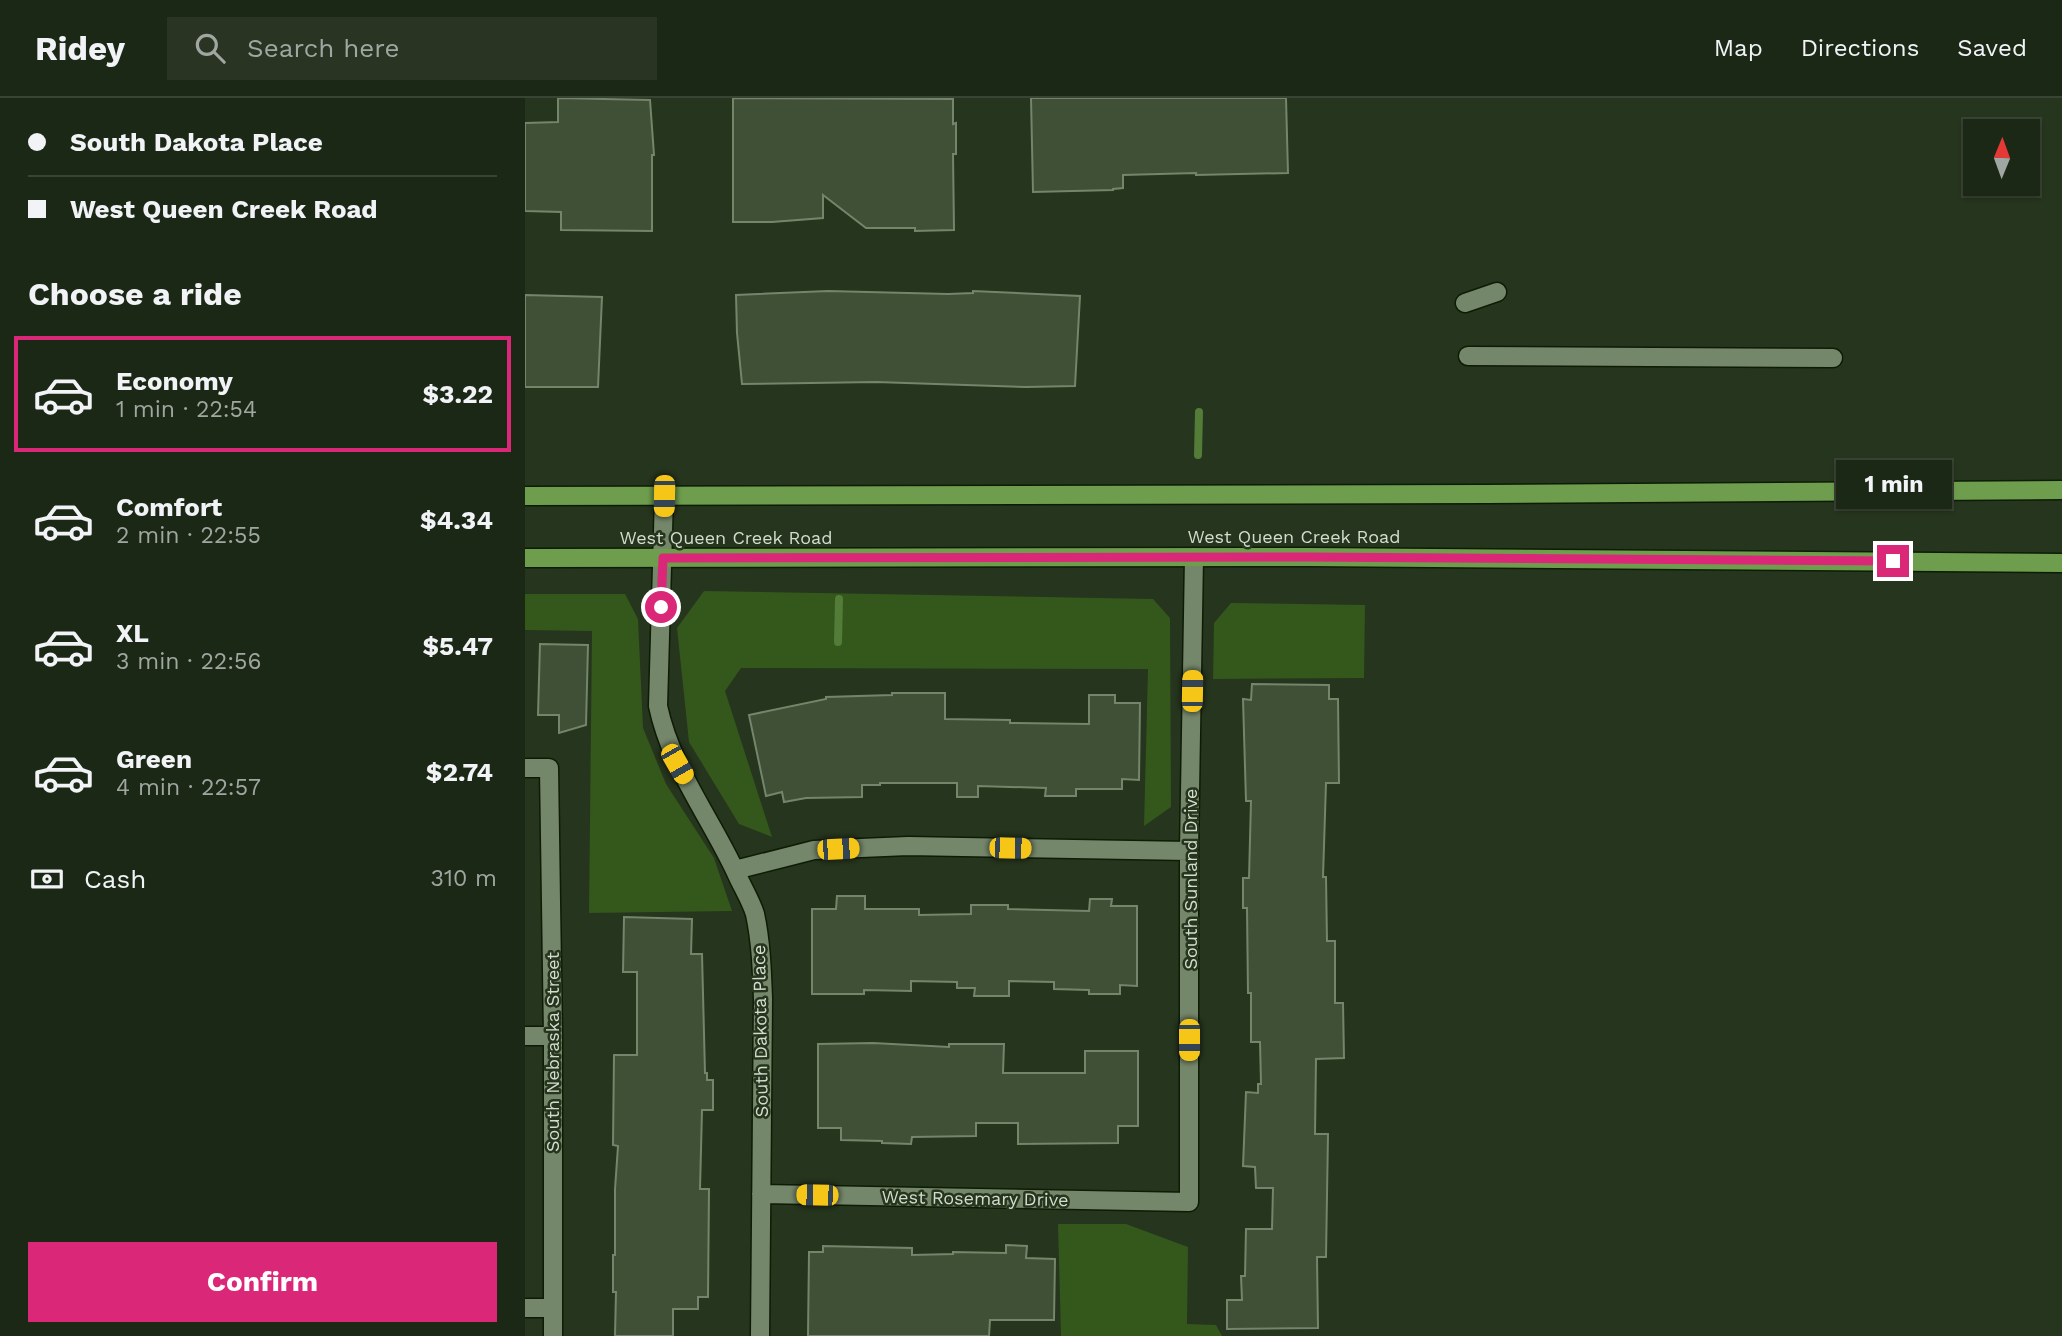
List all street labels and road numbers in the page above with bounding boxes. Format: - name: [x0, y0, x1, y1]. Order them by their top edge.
- street label: West Queen Creek Road: [1188, 526, 1400, 547]
- street label: West Queen Creek Road: [620, 527, 832, 548]
- street label: South Sunland Drive: [1180, 789, 1201, 970]
- street label: South Dakota Place: [748, 945, 772, 1117]
- street label: South Nebraska Street: [542, 952, 563, 1152]
- street label: West Rosemary Drive: [881, 1186, 1069, 1210]

